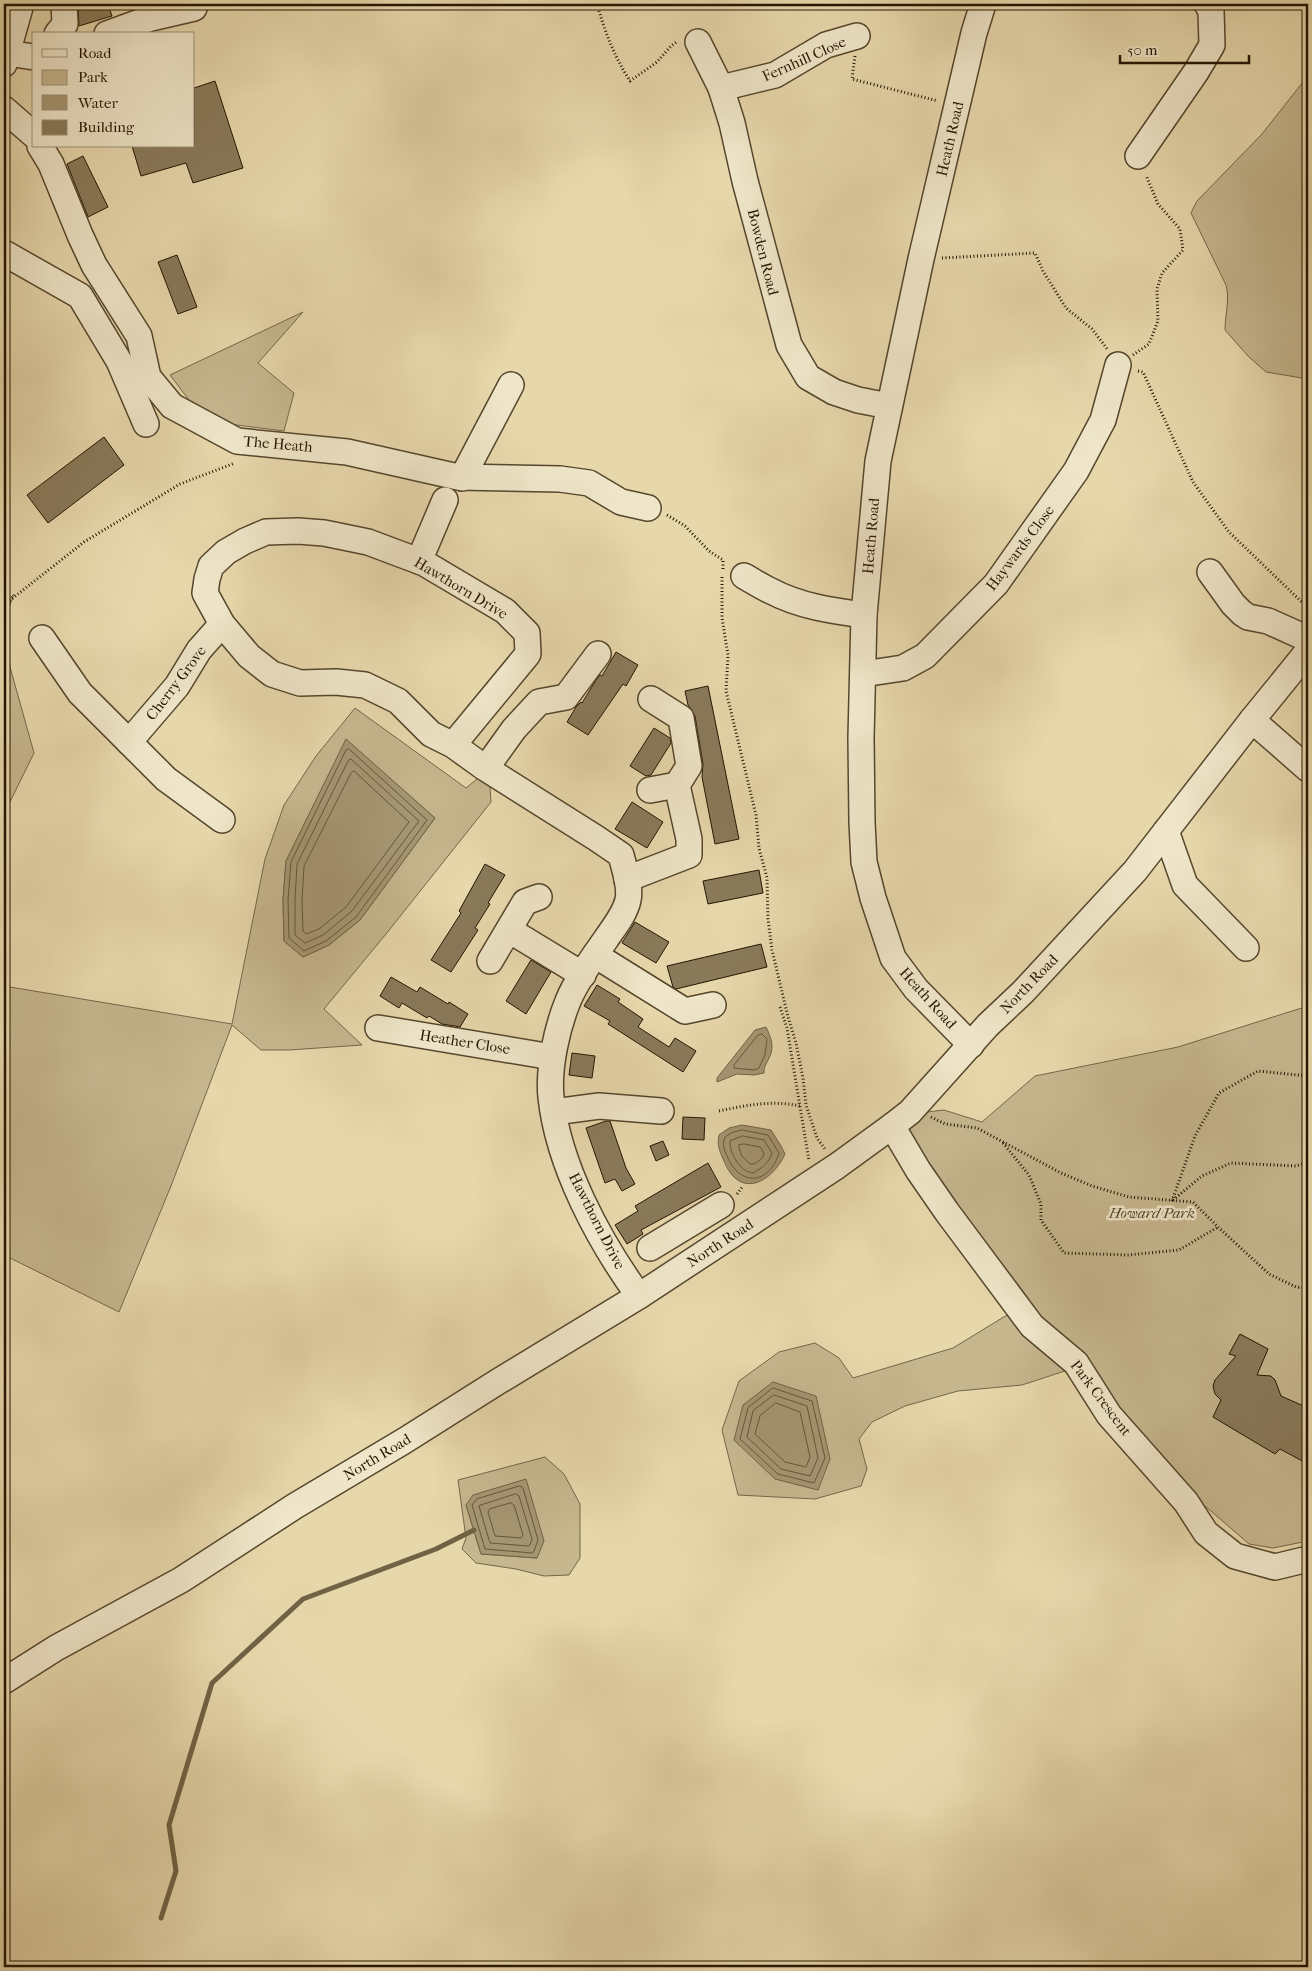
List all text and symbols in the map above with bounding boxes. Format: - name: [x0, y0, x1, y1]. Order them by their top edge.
- legend: [32, 32, 195, 148]
- street label: Fernhill Close: [759, 32, 849, 85]
- scale bar: [1120, 32, 1248, 64]
- text: 50 m: [1127, 41, 1158, 59]
- text: Road: [78, 44, 112, 62]
- text: Park: [78, 68, 108, 86]
- text: Water: [77, 94, 118, 112]
- street label: Heath Road: [933, 99, 968, 178]
- text: Building: [78, 118, 135, 136]
- street label: Bowden Road: [744, 207, 783, 298]
- street label: The Heath: [243, 432, 314, 456]
- street label: Heath Road: [859, 496, 883, 575]
- street label: Haywards Close: [982, 501, 1058, 594]
- street label: Hawthorn Drive: [411, 553, 511, 623]
- street label: Cherry Grove: [142, 642, 210, 724]
- street label: North Road: [996, 950, 1062, 1017]
- street label: Heath Road: [896, 964, 961, 1033]
- street label: Heather Close: [418, 1026, 512, 1058]
- street label: Hawthorn Drive: [565, 1170, 629, 1273]
- park label: Howard Park: [1108, 1204, 1195, 1222]
- street label: North Road: [683, 1214, 757, 1271]
- street label: Park Crescent: [1067, 1357, 1136, 1440]
- street label: North Road: [340, 1429, 415, 1484]

